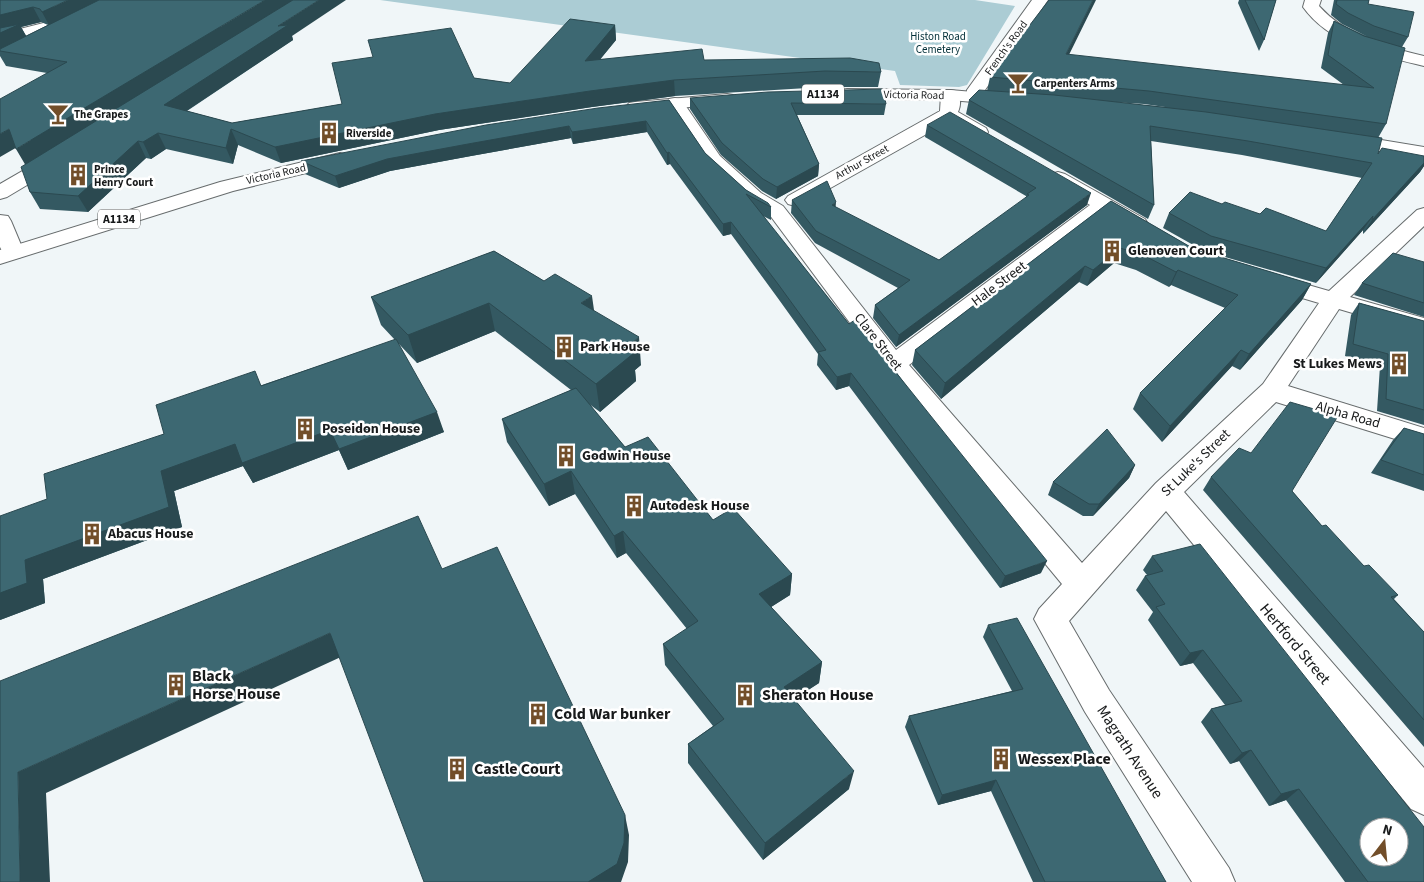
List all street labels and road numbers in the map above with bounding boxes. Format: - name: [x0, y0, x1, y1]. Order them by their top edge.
- street label: French's Road: [981, 18, 1031, 78]
- road number: A1134: [802, 85, 844, 104]
- street label: Victoria Road: [884, 87, 944, 103]
- street label: Arthur Street: [833, 141, 892, 183]
- street label: Victoria Road: [245, 160, 307, 188]
- road number: A1134: [98, 210, 140, 228]
- street label: Hale Street: [967, 256, 1031, 311]
- street label: Clare Street: [849, 309, 907, 375]
- street label: Alpha Road: [1313, 396, 1383, 434]
- street label: St Luke's Street: [1157, 425, 1235, 501]
- street label: Hertford Street: [1254, 599, 1336, 690]
- street label: Magrath Avenue: [1092, 701, 1169, 803]

